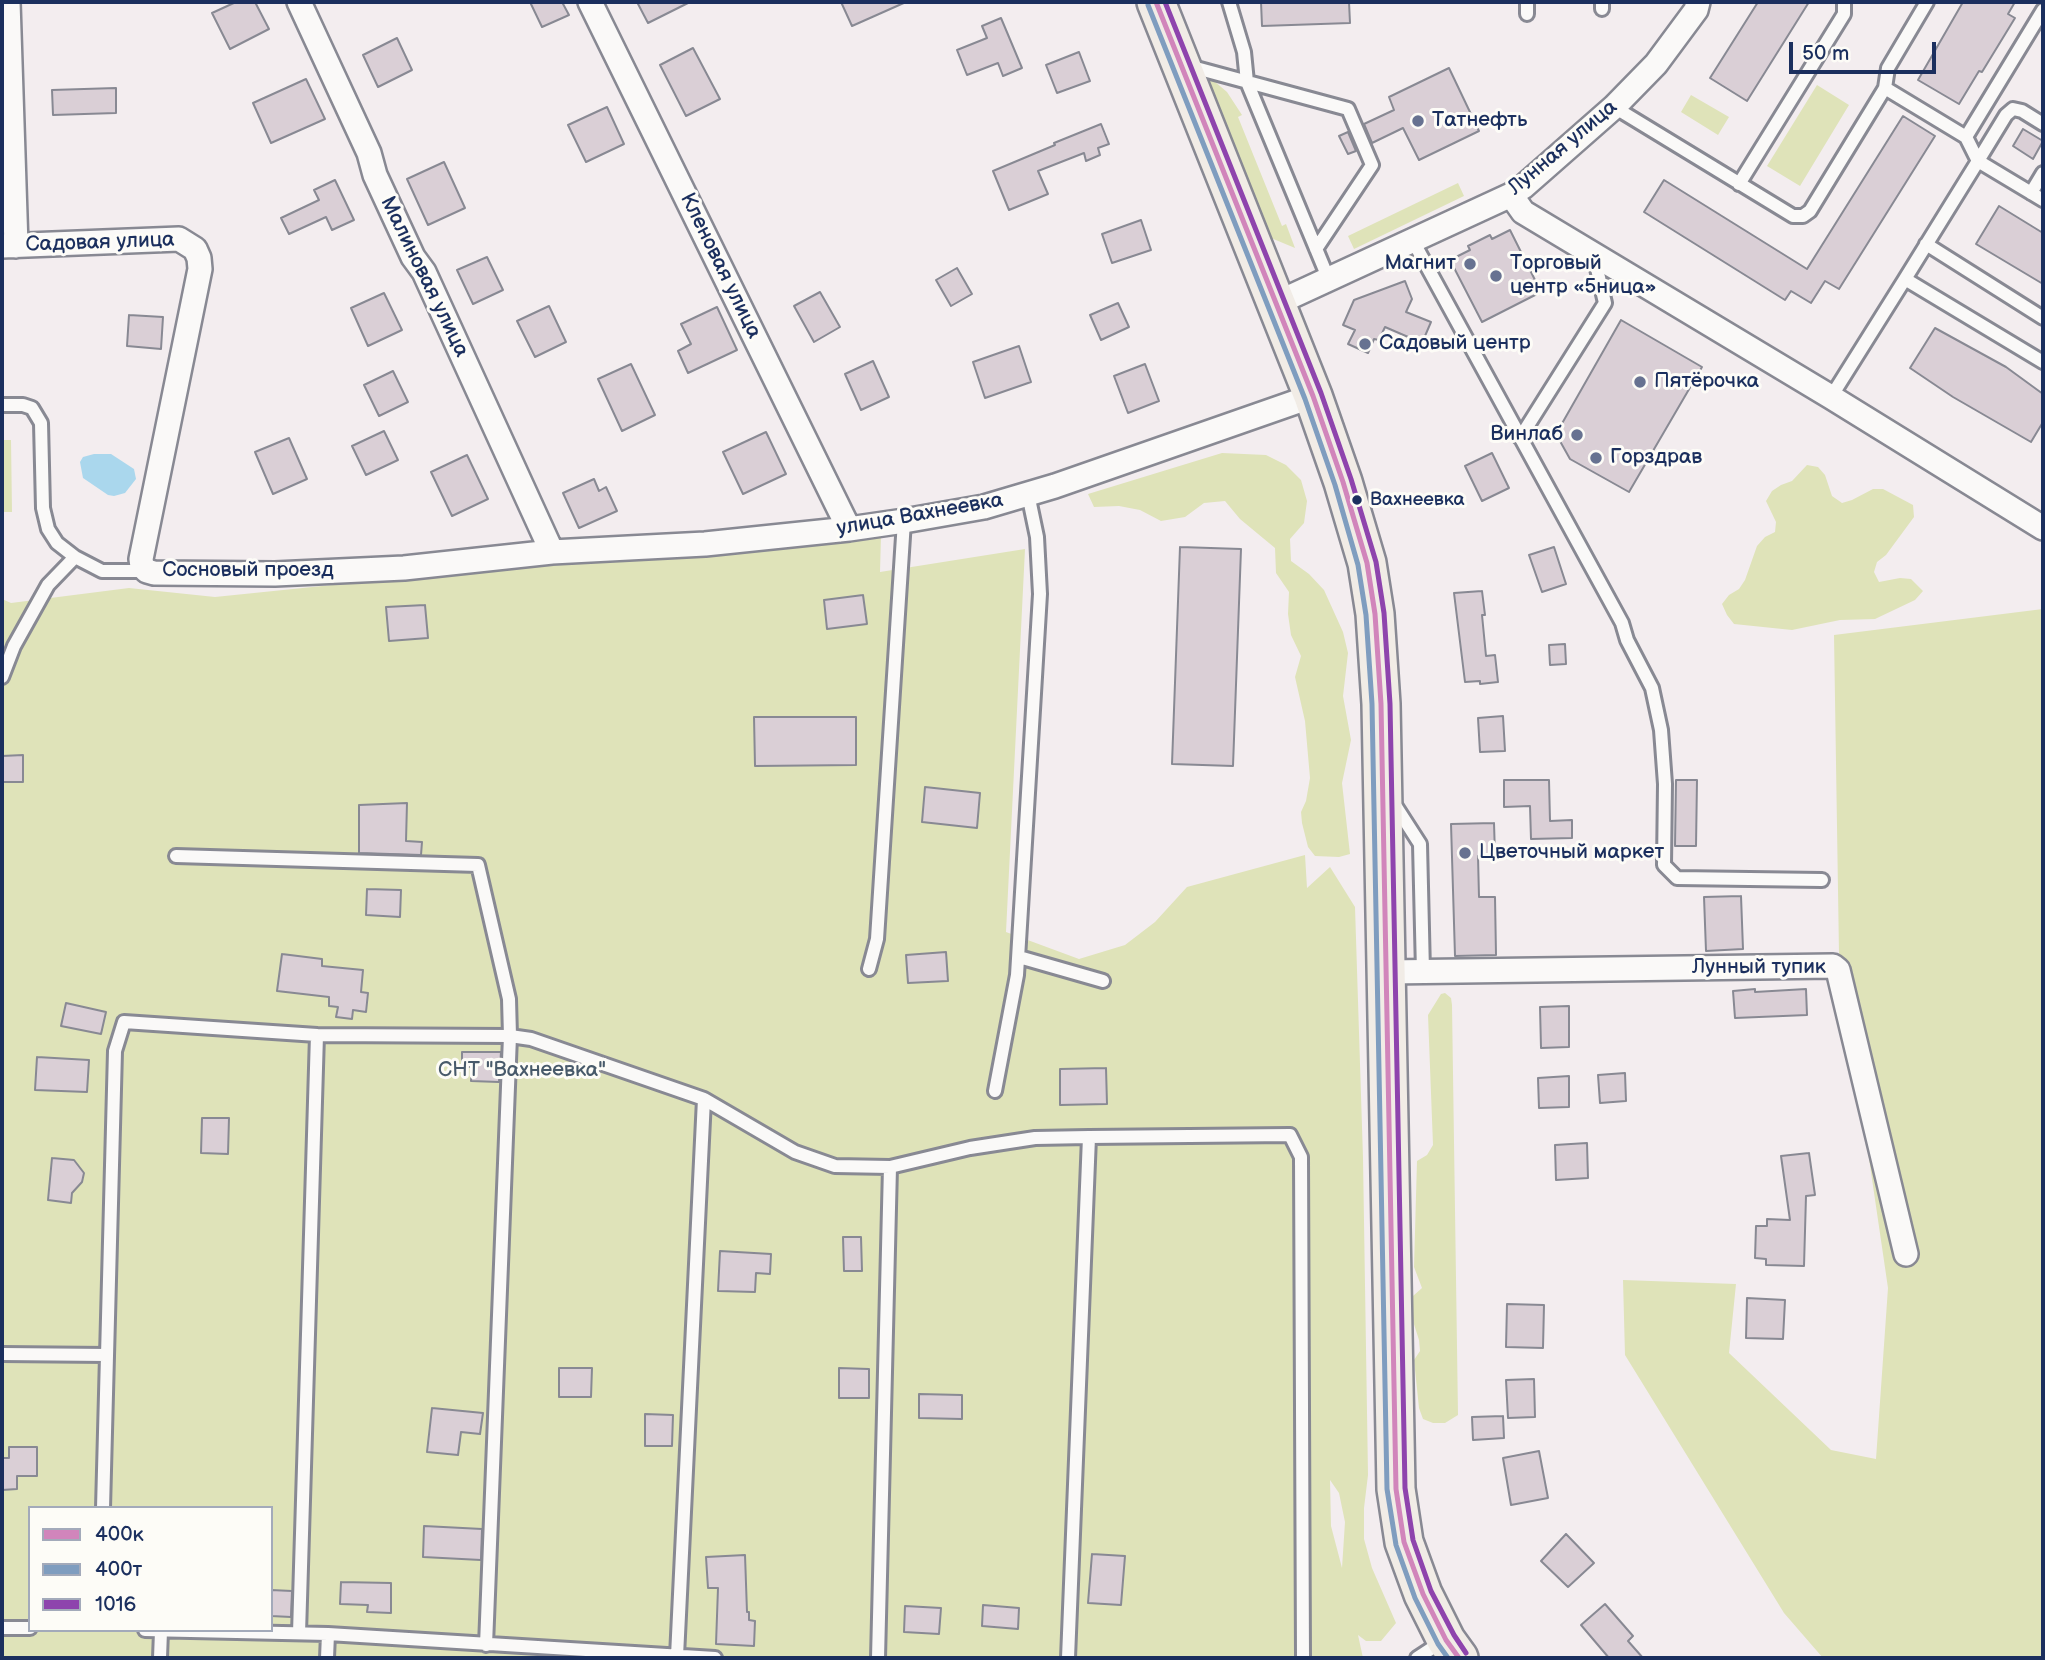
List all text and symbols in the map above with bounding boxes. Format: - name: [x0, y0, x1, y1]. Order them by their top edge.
- scale bar: [1793, 28, 1940, 72]
- text: 50 m: [1802, 41, 1849, 66]
- street label: Лунная улица: [1503, 95, 1623, 201]
- place label: Татнефть: [1432, 108, 1527, 134]
- marker: Татнефть: [1410, 113, 1426, 129]
- street label: Кленовая улица: [674, 189, 766, 343]
- street label: Малиновая улица: [374, 193, 474, 361]
- street label: Садовая улица: [25, 228, 175, 258]
- place label: Магнит: [1384, 251, 1456, 277]
- place label: Торговый центр «5ница»: [1510, 251, 1656, 301]
- marker: Магнит: [1462, 256, 1478, 272]
- marker: Торговый центр «5ница»: [1488, 268, 1504, 284]
- place label: Садовый центр: [1379, 331, 1531, 357]
- marker: Садовый центр: [1357, 336, 1373, 352]
- place label: Пятёрочка: [1654, 369, 1759, 395]
- marker: Пятёрочка: [1632, 374, 1648, 390]
- place label: Винлаб: [1490, 422, 1563, 448]
- marker: Винлаб: [1569, 427, 1585, 443]
- place label: Горздрав: [1610, 445, 1702, 471]
- marker: Горздрав: [1588, 450, 1604, 466]
- street label: улица Вахнеевка: [835, 488, 1005, 542]
- place label: Вахнеевка: [1370, 489, 1465, 511]
- marker: Вахнеевка: [1350, 493, 1364, 507]
- street label: Сосновый проезд: [162, 558, 334, 584]
- place label: Цветочный маркет: [1479, 840, 1664, 866]
- marker: Цветочный маркет: [1457, 845, 1473, 861]
- street label: Лунный тупик: [1692, 955, 1826, 981]
- park label: СНТ "Вахнеевка": [438, 1058, 606, 1084]
- legend: [28, 1506, 273, 1632]
- text: 400к: [95, 1522, 144, 1547]
- text: 400т: [95, 1557, 142, 1582]
- text: 1016: [95, 1592, 136, 1617]

